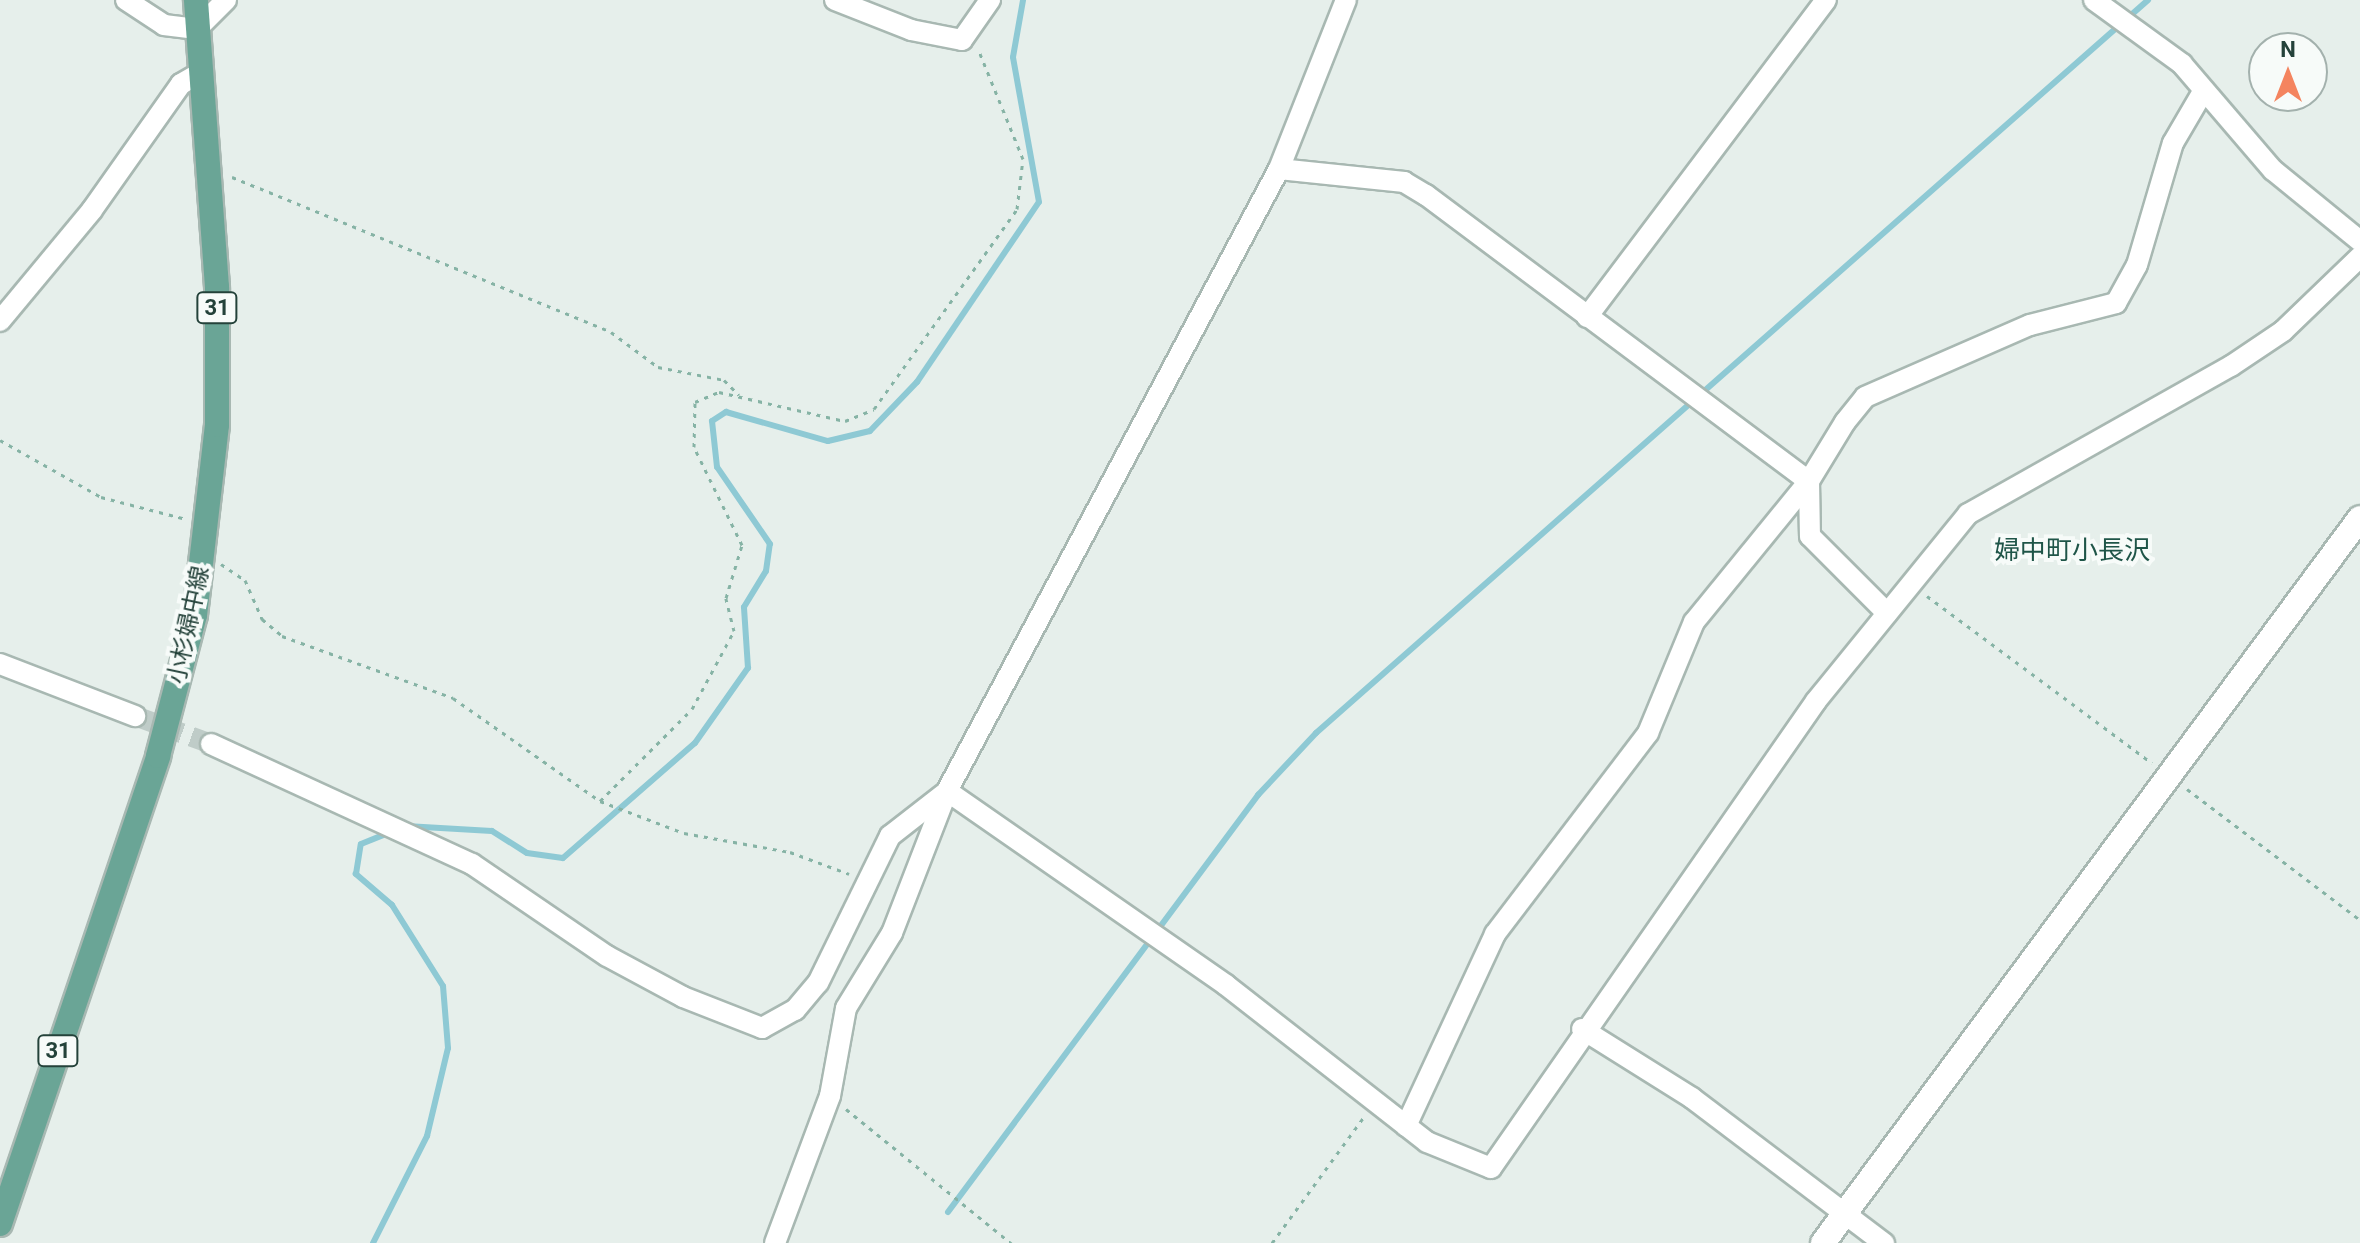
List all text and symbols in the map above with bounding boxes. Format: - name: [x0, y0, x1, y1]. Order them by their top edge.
- north arrow: [2248, 32, 2328, 112]
- text: N: [2280, 37, 2296, 62]
- road number: 31: [195, 290, 239, 326]
- district label: 婦中町小長沢: [1994, 535, 2150, 567]
- street label: 小杉婦中線: [162, 563, 216, 687]
- road number: 31: [36, 1033, 80, 1069]

